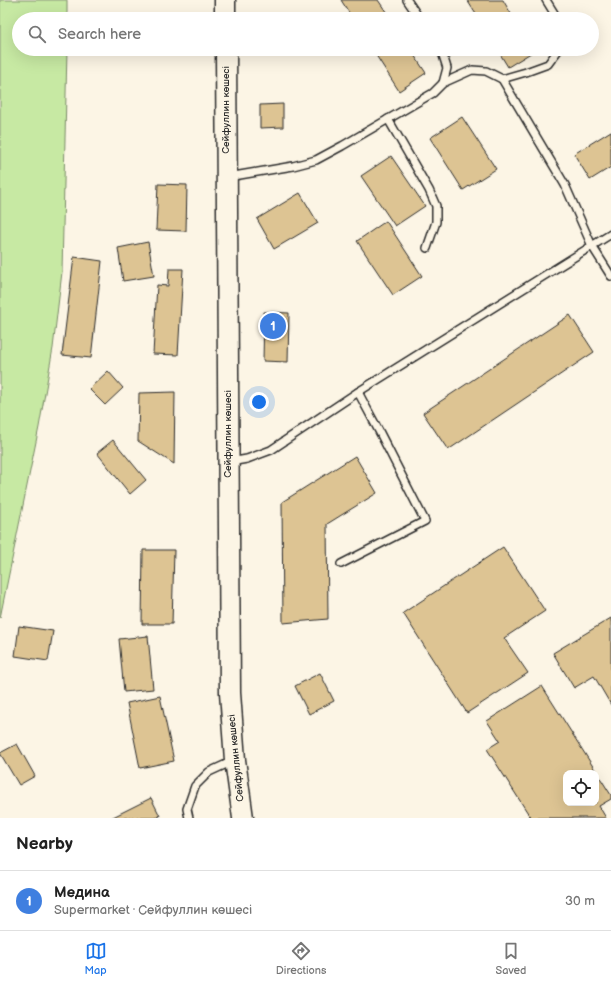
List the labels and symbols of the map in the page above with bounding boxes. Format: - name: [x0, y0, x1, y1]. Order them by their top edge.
- street label: Сейфуллин көшесі: [220, 66, 232, 154]
- pin: 1: [260, 311, 286, 341]
- street label: Сейфуллин көшесі: [222, 390, 234, 478]
- your location: [249, 392, 269, 412]
- street label: Сейфуллин көшесі: [225, 714, 247, 802]

